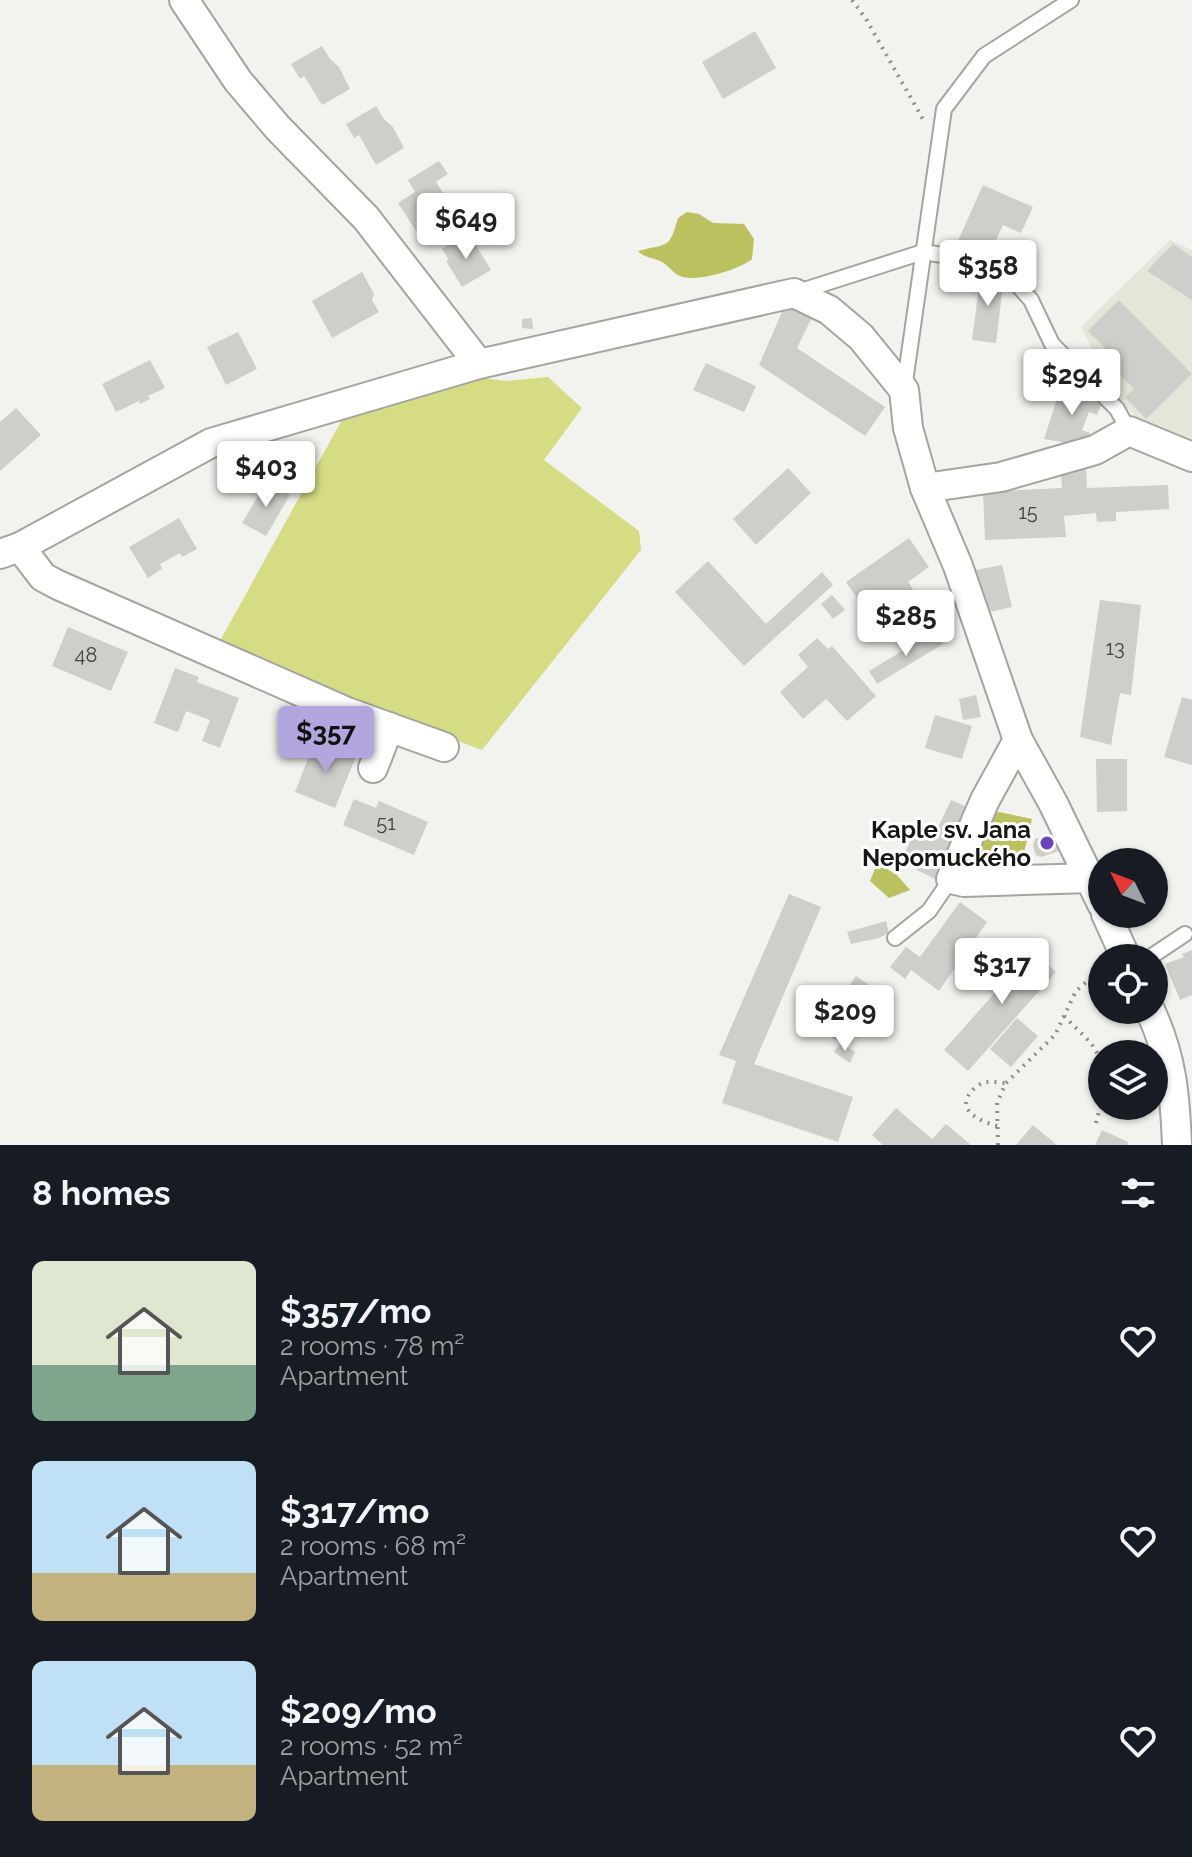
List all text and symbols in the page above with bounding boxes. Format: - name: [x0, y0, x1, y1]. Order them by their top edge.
- pin: $649: [419, 193, 513, 261]
- text: $649: [435, 204, 497, 234]
- pin: $358: [941, 240, 1035, 308]
- text: $358: [958, 251, 1018, 281]
- pin: $294: [1025, 349, 1119, 417]
- text: $294: [1041, 360, 1103, 390]
- pin: $403: [219, 441, 313, 509]
- text: $403: [235, 452, 297, 482]
- house number: 15: [1018, 500, 1038, 524]
- pin: $285: [859, 590, 953, 658]
- text: $285: [875, 601, 937, 631]
- house number: 13: [1105, 636, 1125, 660]
- house number: 48: [75, 643, 97, 667]
- pin: $357: [279, 706, 373, 774]
- text: $357: [296, 717, 356, 747]
- house number: 51: [376, 811, 396, 835]
- place label: Kaple sv. Jana Nepomuckého: [862, 815, 1031, 872]
- marker: Kaple sv. Jana Nepomuckého: [1038, 834, 1056, 852]
- north arrow: [1088, 848, 1168, 928]
- map controls: [1088, 848, 1168, 1120]
- pin: $317: [955, 938, 1049, 1006]
- button: locate: [1088, 944, 1168, 1024]
- text: $317: [973, 949, 1031, 979]
- pin: $209: [798, 985, 892, 1053]
- text: $209: [814, 996, 876, 1026]
- button: layers: [1088, 1040, 1168, 1120]
- icon: filters: [1116, 1171, 1160, 1215]
- text: 8 homes: [32, 1173, 171, 1213]
- text: $357/mo: [280, 1291, 431, 1331]
- icon: home: [96, 1293, 192, 1389]
- icon: heart: [1116, 1319, 1160, 1363]
- text: 2 rooms · 78 m²: [280, 1331, 464, 1361]
- text: Apartment: [280, 1361, 409, 1391]
- text: $317/mo: [280, 1491, 429, 1531]
- icon: home: [96, 1493, 192, 1589]
- icon: heart: [1116, 1519, 1160, 1563]
- text: 2 rooms · 68 m²: [280, 1531, 466, 1561]
- text: Apartment: [280, 1561, 409, 1591]
- text: $209/mo: [280, 1691, 437, 1731]
- icon: home: [96, 1693, 192, 1789]
- icon: heart: [1116, 1719, 1160, 1763]
- text: 2 rooms · 52 m²: [280, 1731, 463, 1761]
- text: Apartment: [280, 1761, 409, 1791]

